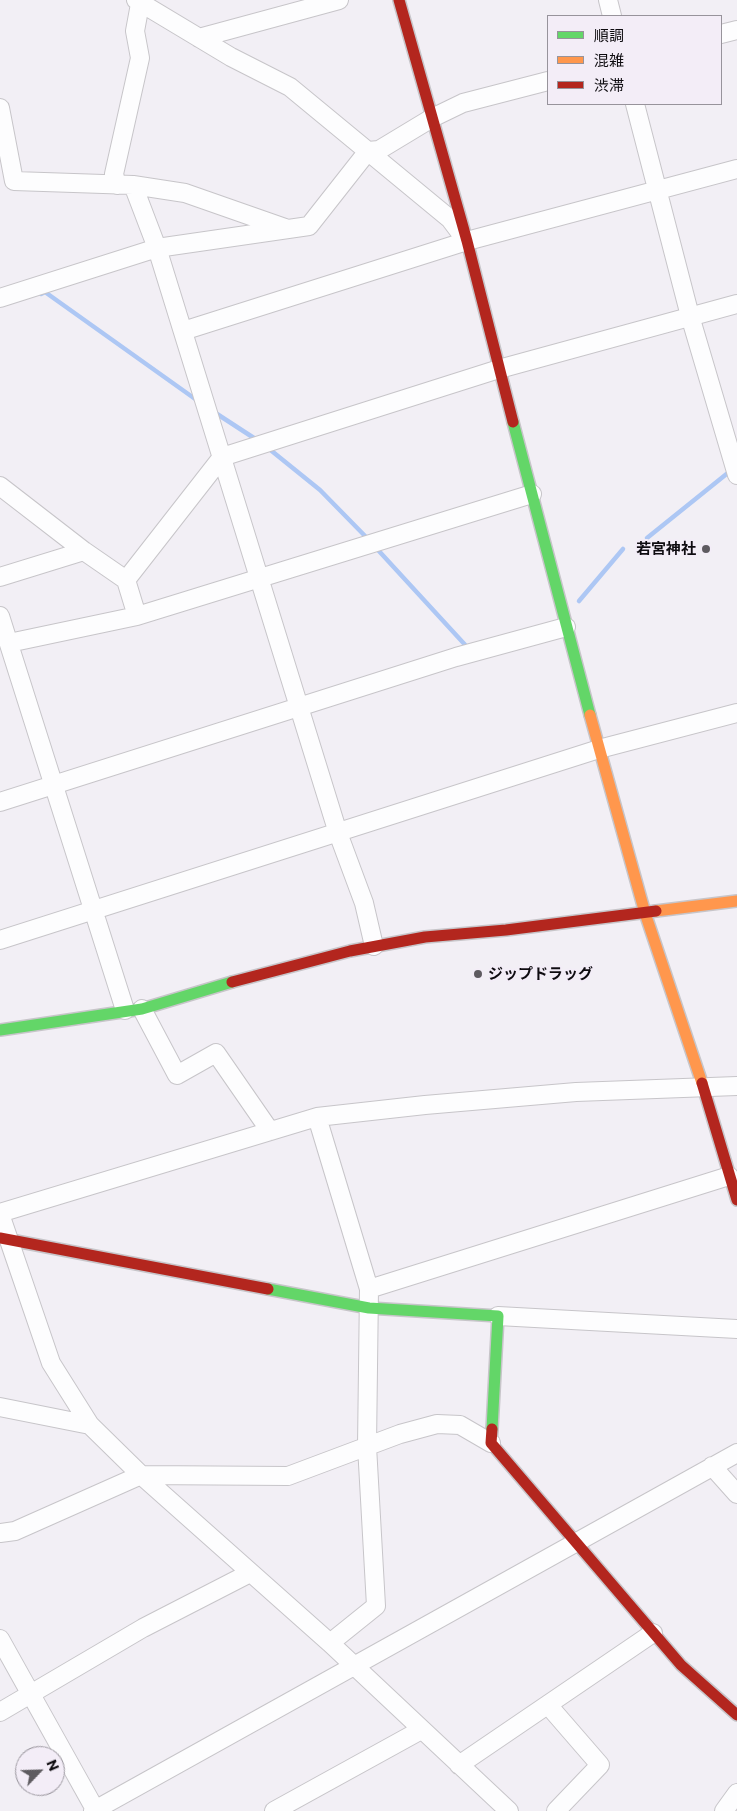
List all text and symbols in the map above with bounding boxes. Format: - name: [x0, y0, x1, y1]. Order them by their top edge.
- legend: [547, 15, 722, 105]
- text: 順調: [594, 26, 624, 44]
- text: 混雑: [594, 51, 624, 69]
- text: 渋滞: [594, 76, 624, 94]
- place label: 若宮神社: [636, 540, 696, 558]
- marker: 若宮神社: [700, 543, 712, 555]
- place label: ジップドラッグ: [488, 965, 593, 983]
- marker: ジップドラッグ: [472, 968, 484, 980]
- north arrow: [15, 1746, 65, 1796]
- text: N: [43, 1757, 63, 1773]

